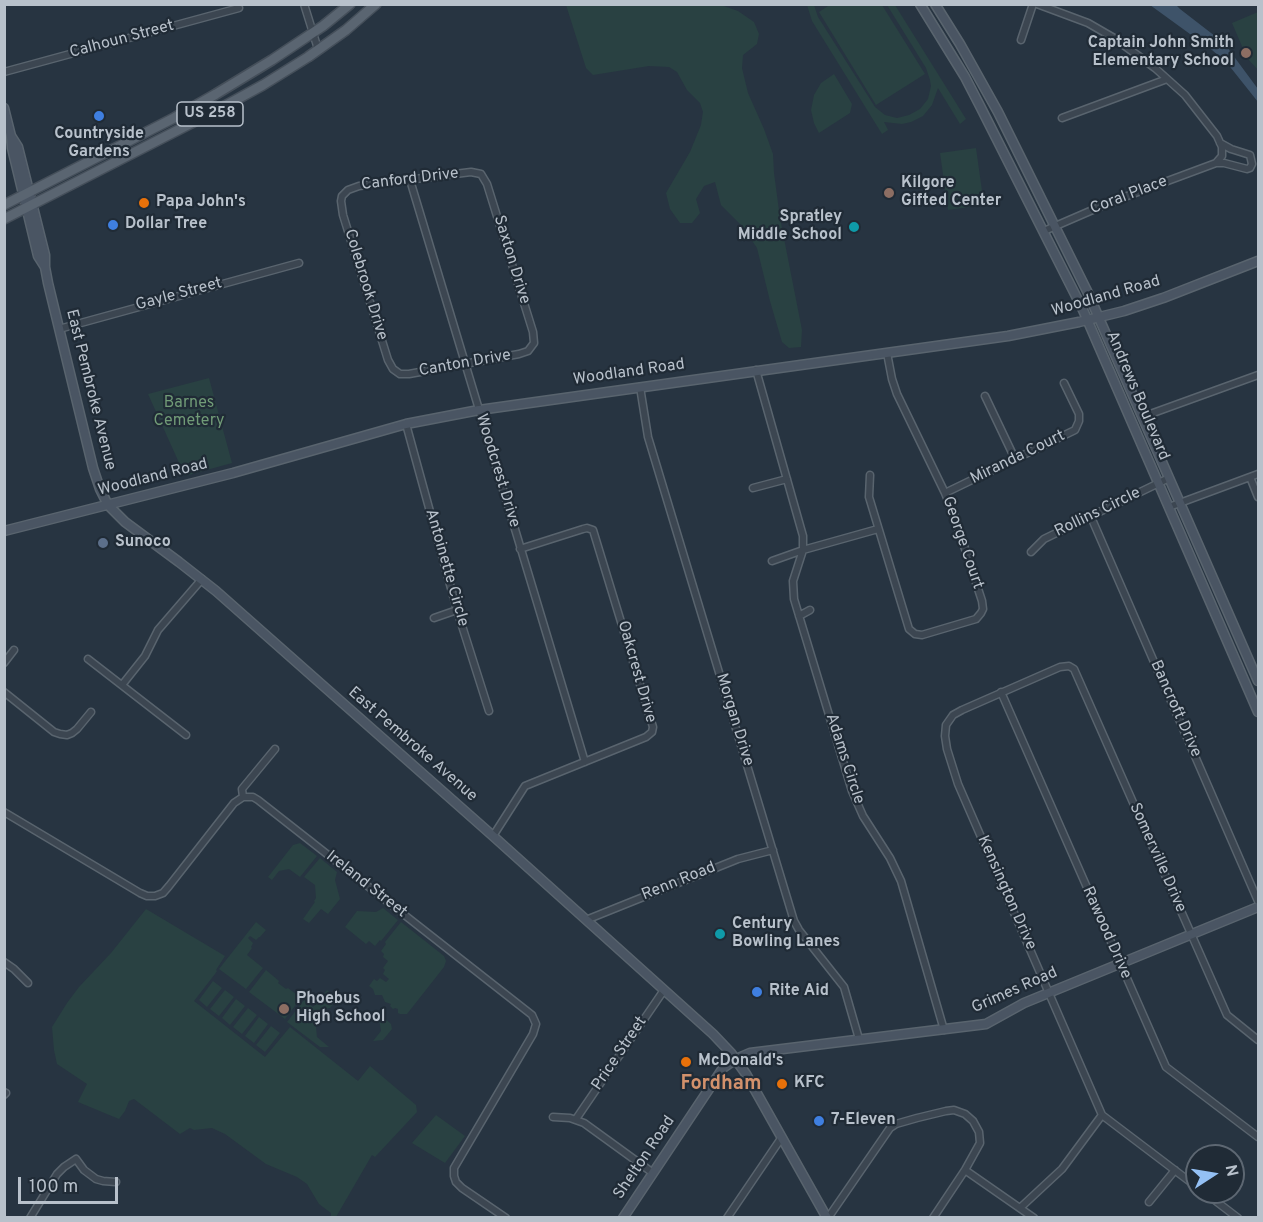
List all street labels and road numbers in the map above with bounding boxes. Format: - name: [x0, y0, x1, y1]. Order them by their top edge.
- street label: Calhoun Street: [68, 17, 176, 63]
- road number: US 258: [177, 102, 243, 126]
- street label: Canford Drive: [360, 164, 460, 196]
- street label: Coral Place: [1088, 172, 1170, 220]
- street label: Saxton Drive: [488, 213, 534, 307]
- street label: Colebrook Drive: [339, 227, 391, 343]
- street label: Woodland Road: [1049, 272, 1163, 322]
- street label: Gayle Street: [134, 274, 224, 316]
- street label: East Pembroke Avenue: [61, 308, 119, 472]
- street label: Andrews Boulevard: [1101, 329, 1173, 463]
- street label: Canton Drive: [417, 346, 513, 382]
- street label: Woodland Road: [572, 356, 686, 390]
- street label: Woodcrest Drive: [471, 412, 523, 530]
- street label: Miranda Court: [968, 427, 1068, 489]
- street label: Woodland Road: [96, 455, 210, 501]
- street label: Rollins Circle: [1052, 484, 1144, 542]
- street label: George Court: [937, 494, 987, 592]
- street label: Antoinette Circle: [420, 507, 472, 629]
- street label: Oakcrest Drive: [612, 619, 660, 725]
- street label: Bancroft Drive: [1145, 657, 1205, 761]
- street label: Morgan Drive: [711, 671, 757, 769]
- street label: East Pembroke Avenue: [343, 684, 481, 806]
- street label: Adams Circle: [820, 711, 868, 807]
- street label: Somerville Drive: [1124, 800, 1190, 916]
- street label: Kensington Drive: [972, 833, 1040, 953]
- street label: Ireland Street: [322, 847, 410, 923]
- street label: Renn Road: [639, 858, 719, 906]
- street label: Rawood Drive: [1077, 884, 1135, 982]
- street label: Grimes Road: [969, 964, 1061, 1018]
- street label: Price Street: [588, 1013, 652, 1095]
- street label: Shelton Road: [610, 1113, 680, 1203]

